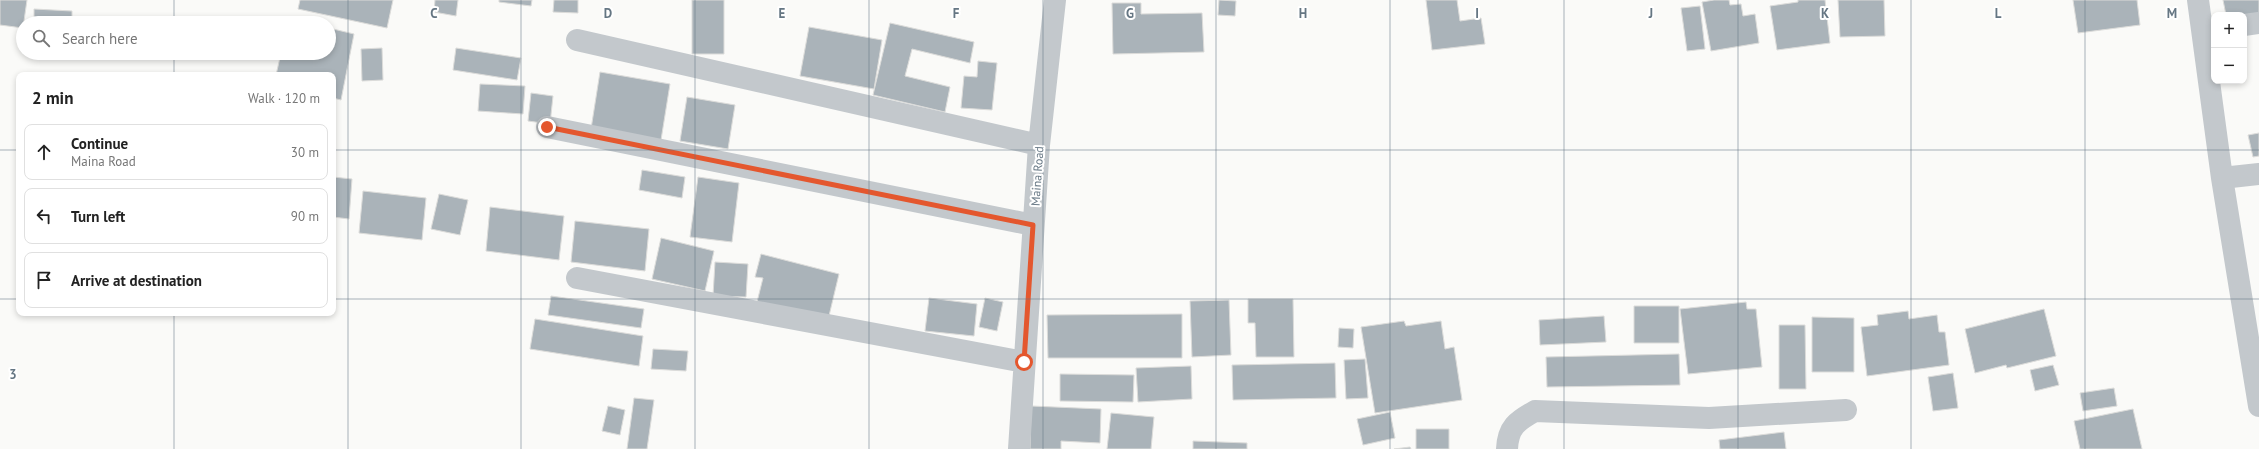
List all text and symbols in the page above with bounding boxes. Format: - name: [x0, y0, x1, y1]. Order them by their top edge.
- text: C: [430, 5, 438, 22]
- text: D: [604, 5, 612, 22]
- text: E: [779, 5, 786, 22]
- text: F: [953, 5, 960, 22]
- text: G: [1126, 5, 1134, 22]
- text: H: [1299, 5, 1307, 22]
- text: I: [1475, 5, 1479, 22]
- text: J: [1648, 5, 1653, 22]
- text: K: [1821, 5, 1829, 22]
- text: L: [1995, 5, 2002, 22]
- text: M: [2167, 5, 2177, 22]
- map controls: [2211, 12, 2247, 84]
- button: +: [2211, 12, 2247, 48]
- search box: [16, 16, 336, 60]
- icon: search: [30, 27, 52, 49]
- text: Search here: [62, 29, 138, 48]
- button: −: [2211, 48, 2247, 84]
- text: 2 min: [32, 87, 73, 109]
- text: Walk · 120 m: [248, 90, 320, 107]
- route end: [538, 118, 556, 136]
- text: Continue: [71, 134, 128, 153]
- icon: ahead: [33, 141, 55, 163]
- text: 30 m: [291, 144, 319, 161]
- street label: Maina Road: [1027, 146, 1047, 206]
- text: Maina Road: [71, 153, 136, 170]
- icon: left: [33, 205, 55, 227]
- text: Turn left: [71, 207, 125, 226]
- text: 90 m: [291, 208, 319, 225]
- icon: arrive: [33, 269, 55, 291]
- text: Arrive at destination: [71, 271, 202, 290]
- route start: [1015, 353, 1033, 371]
- text: 3: [9, 366, 17, 383]

